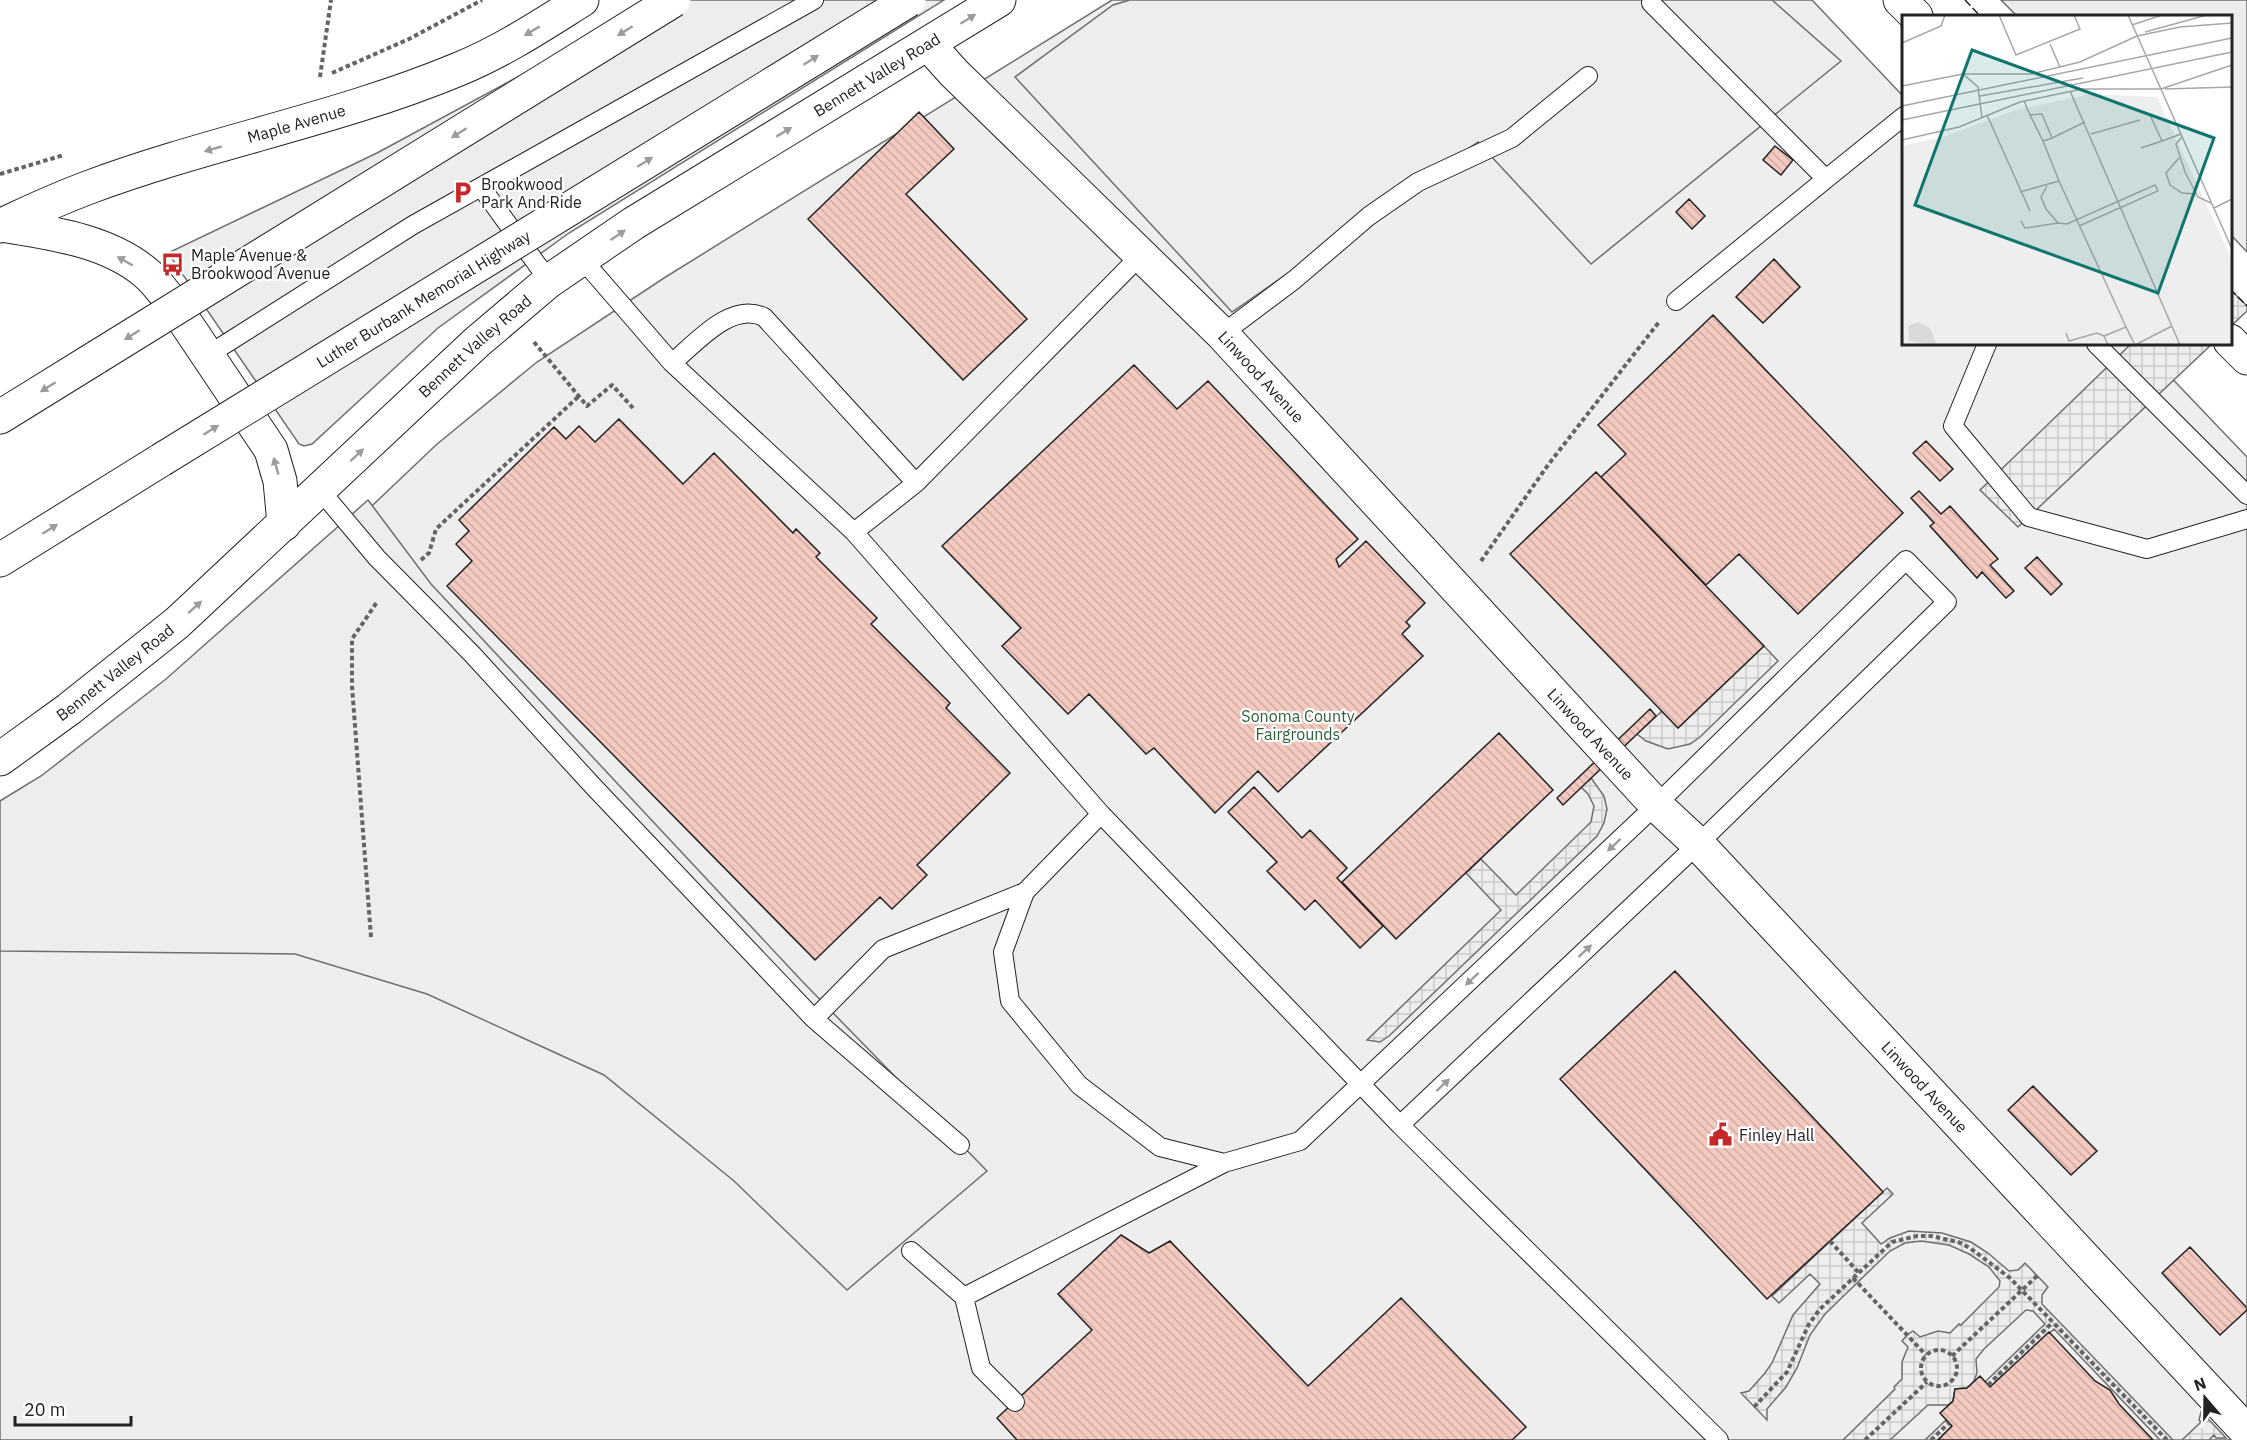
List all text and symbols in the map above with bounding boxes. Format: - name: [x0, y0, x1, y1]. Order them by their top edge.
- one-way arrow: [960, 14, 976, 25]
- inset map: [1902, 15, 2232, 345]
- one-way arrow: [524, 25, 540, 36]
- one-way arrow: [616, 25, 633, 36]
- street label: Bennett Valley Road: [810, 28, 944, 121]
- one-way arrow: [803, 54, 820, 65]
- street label: Maple Avenue: [245, 100, 348, 147]
- one-way arrow: [776, 127, 792, 138]
- one-way arrow: [451, 128, 467, 139]
- one-way arrow: [203, 145, 221, 154]
- one-way arrow: [637, 157, 653, 168]
- place label: Brookwood Park And Ride: [481, 174, 582, 212]
- parking icon: Brookwood Park And Ride: [450, 180, 476, 206]
- street label: Luther Burbank Memorial Highway: [313, 225, 534, 372]
- one-way arrow: [610, 230, 626, 241]
- place label: Maple Avenue & Brookwood Avenue: [191, 245, 330, 283]
- bus stop icon: Maple Avenue & Brookwood Avenue: [160, 251, 186, 277]
- one-way arrow: [117, 256, 134, 266]
- street label: Bennett Valley Road: [414, 290, 535, 402]
- street label: Linwood Avenue: [1214, 327, 1309, 427]
- one-way arrow: [124, 329, 140, 340]
- one-way arrow: [40, 381, 57, 392]
- one-way arrow: [203, 424, 219, 435]
- one-way arrow: [350, 448, 365, 462]
- one-way arrow: [271, 457, 280, 475]
- one-way arrow: [42, 524, 58, 535]
- one-way arrow: [187, 601, 202, 614]
- street label: Bennett Valley Road: [52, 619, 178, 725]
- street label: Linwood Avenue: [1543, 684, 1638, 784]
- park label: Sonoma County Fairgrounds: [1241, 706, 1355, 744]
- one-way arrow: [1606, 838, 1621, 852]
- one-way arrow: [1577, 944, 1592, 958]
- one-way arrow: [1465, 971, 1479, 985]
- street label: Linwood Avenue: [1877, 1037, 1972, 1137]
- one-way arrow: [1435, 1078, 1450, 1092]
- public building icon: Finley Hall: [1708, 1122, 1734, 1148]
- place label: Finley Hall: [1739, 1125, 1814, 1145]
- north arrow: [2175, 1368, 2235, 1428]
- text: N: [2191, 1373, 2209, 1395]
- scale bar: [15, 1389, 130, 1427]
- text: 20 m: [24, 1398, 66, 1421]

